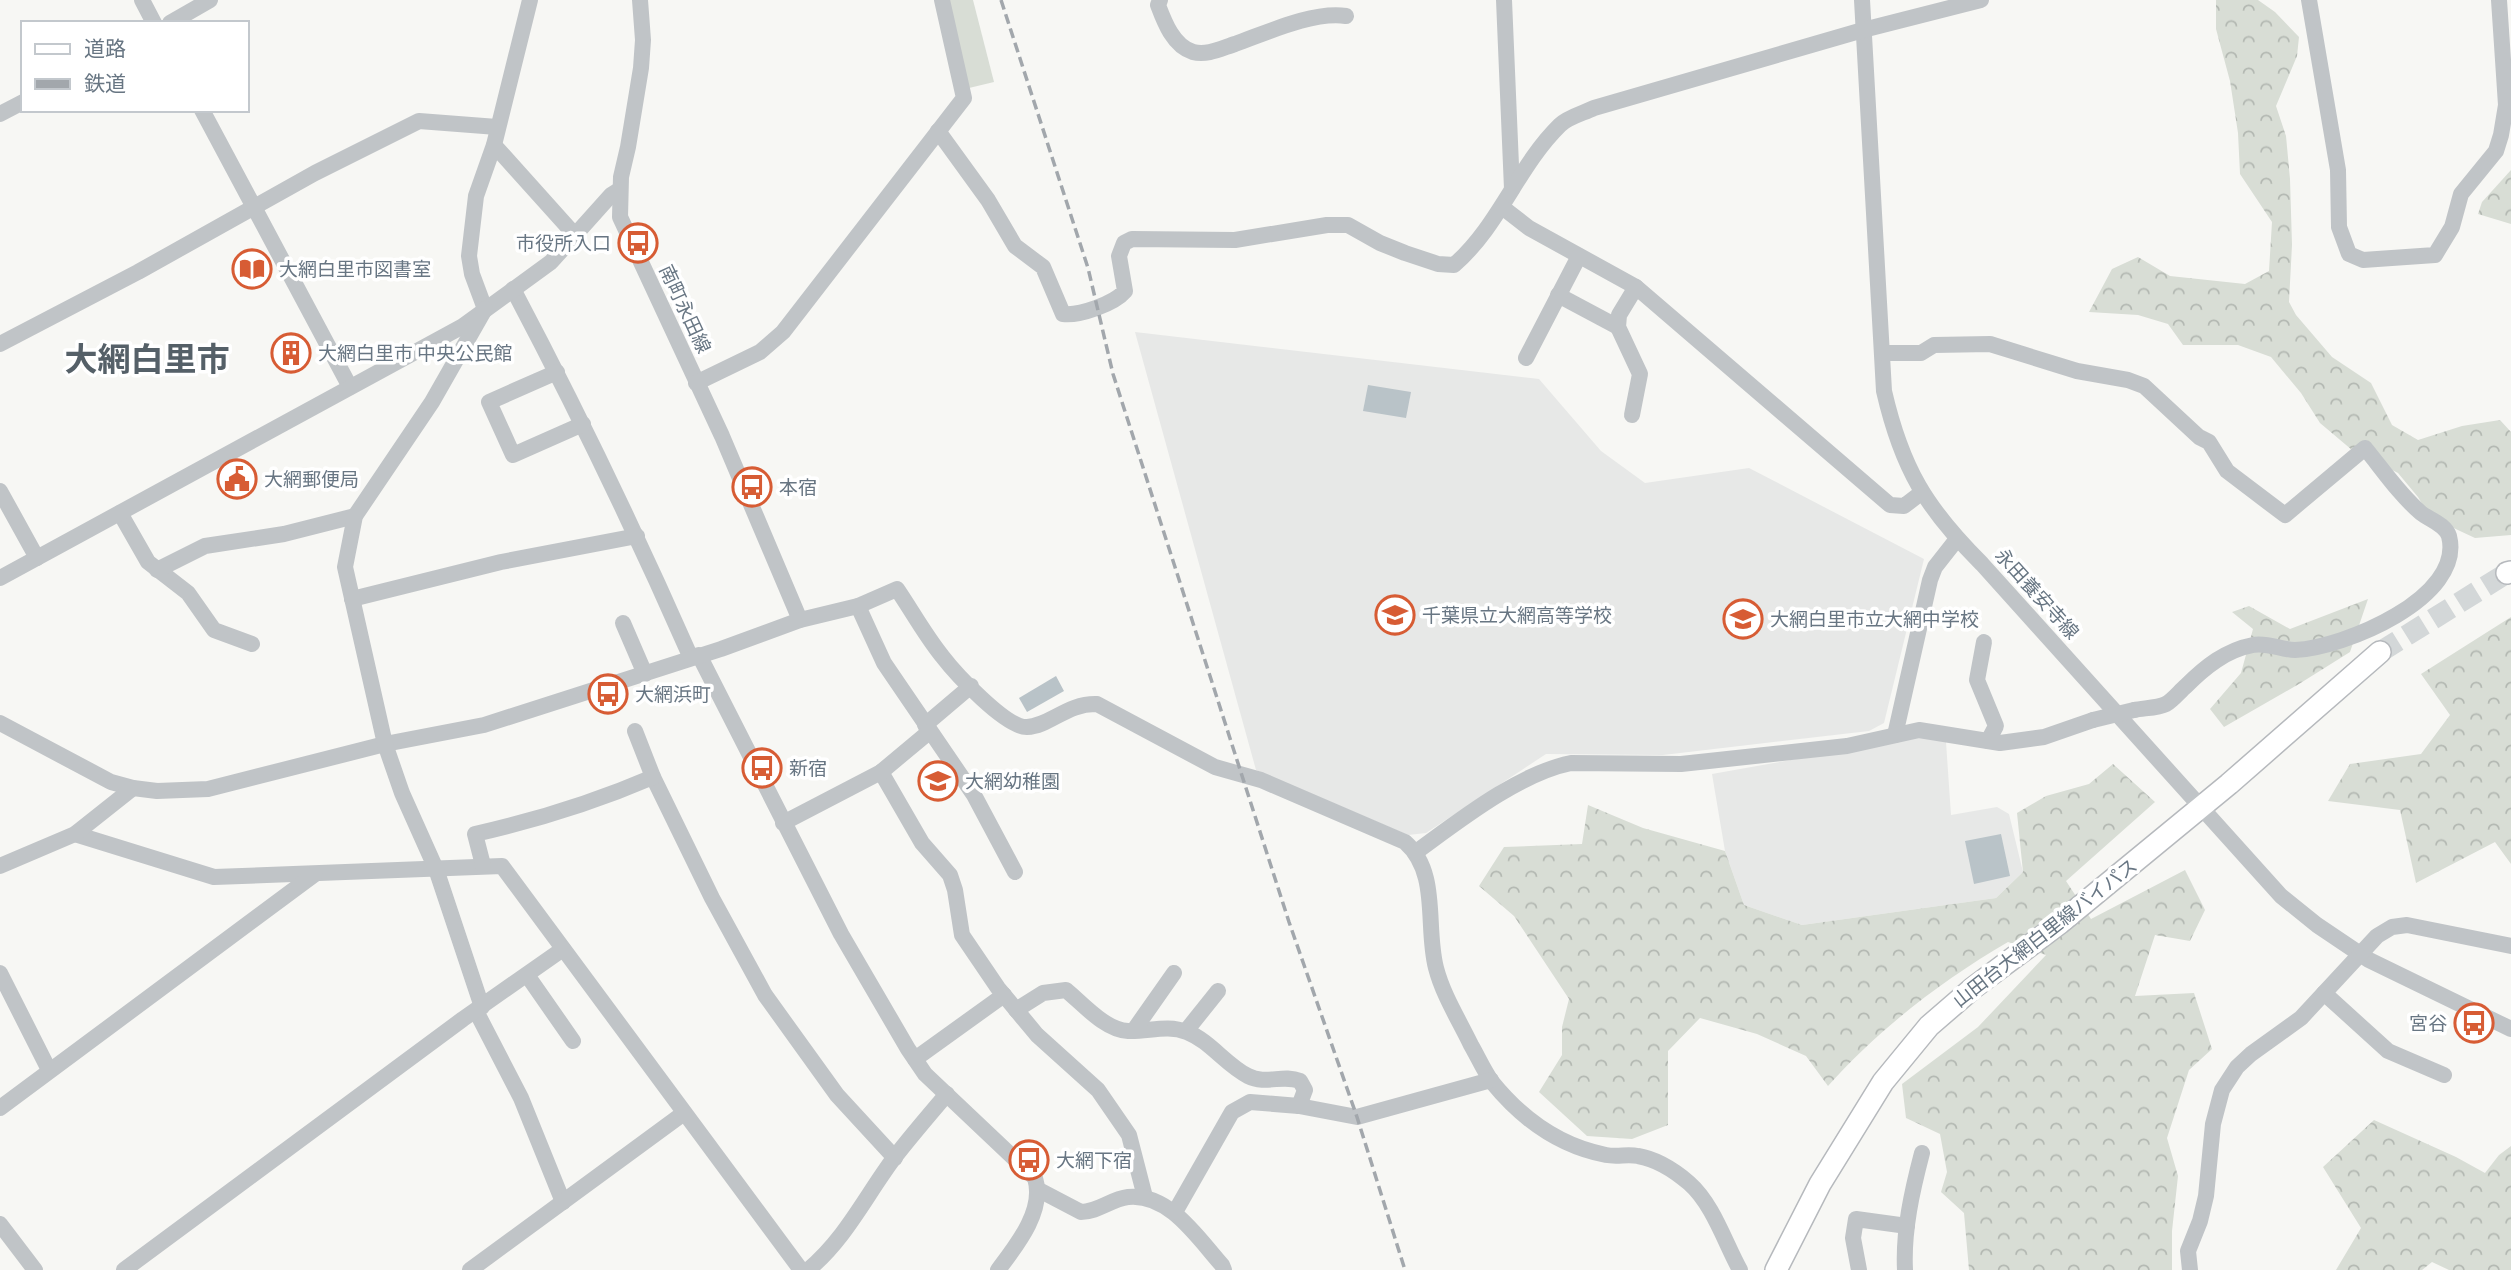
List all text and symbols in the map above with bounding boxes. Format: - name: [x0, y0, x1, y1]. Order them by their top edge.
- legend: [21, 21, 248, 112]
- text: 道路: [84, 36, 126, 61]
- text: 鉄道: [84, 71, 126, 96]
- bus stop icon: 市役所入口: [617, 222, 659, 264]
- place label: 市役所入口: [516, 232, 611, 255]
- library icon: 大網白里市図書室: [231, 248, 273, 290]
- place label: 大網白里市図書室: [279, 258, 431, 281]
- street label: 南町永田線: [654, 261, 716, 357]
- building icon: 大網白里市 中央公民館: [270, 332, 312, 374]
- district label: 大網白里市: [65, 339, 230, 379]
- place label: 大網白里市 中央公民館: [318, 342, 512, 365]
- public building icon: 大網郵便局: [216, 458, 258, 500]
- bus stop icon: 本宿: [731, 466, 773, 508]
- place label: 大網郵便局: [264, 468, 359, 491]
- place label: 本宿: [779, 476, 817, 499]
- street label: 永田養安寺線: [1990, 544, 2084, 644]
- school or university icon: 千葉県立大網高等学校: [1374, 594, 1416, 636]
- school or university icon: 大網白里市立大網中学校: [1722, 598, 1764, 640]
- place label: 千葉県立大網高等学校: [1422, 604, 1612, 627]
- place label: 大網白里市立大網中学校: [1770, 608, 1979, 631]
- bus stop icon: 大網浜町: [587, 673, 629, 715]
- place label: 大網浜町: [635, 683, 711, 706]
- bus stop icon: 新宿: [741, 747, 783, 789]
- place label: 新宿: [789, 757, 827, 780]
- school or university icon: 大網幼稚園: [917, 760, 959, 802]
- place label: 大網幼稚園: [965, 770, 1060, 793]
- street label: 山田台大網白里線バイパス: [1948, 854, 2142, 1012]
- bus stop icon: 宮谷: [2453, 1002, 2495, 1044]
- place label: 宮谷: [2409, 1012, 2447, 1035]
- bus stop icon: 大網下宿: [1008, 1139, 1050, 1181]
- place label: 大網下宿: [1056, 1149, 1132, 1172]

